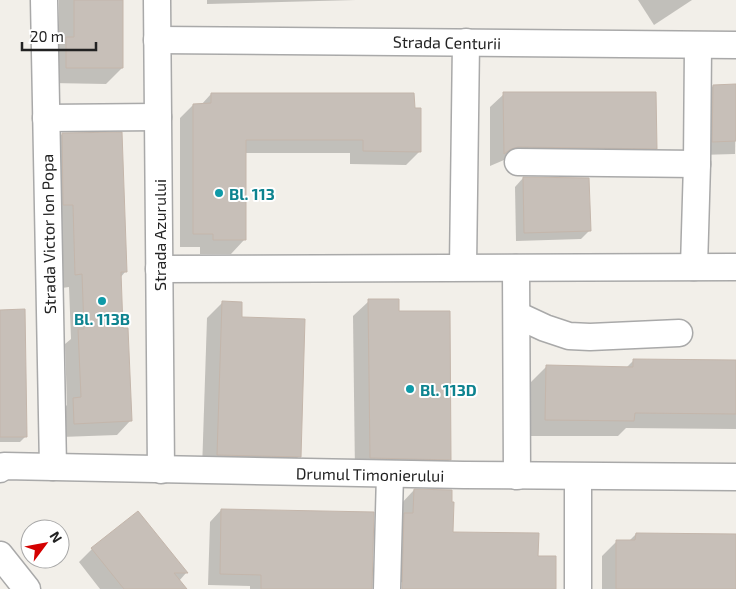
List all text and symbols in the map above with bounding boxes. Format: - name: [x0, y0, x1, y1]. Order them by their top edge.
- scale bar: [22, 20, 96, 52]
- text: 20 m: [30, 27, 64, 45]
- street label: Strada Centurii: [393, 32, 501, 52]
- street label: Strada Victor Ion Popa: [37, 154, 59, 314]
- street label: Strada Azurului: [150, 179, 169, 291]
- place label: Bl. 113: [229, 184, 275, 203]
- marker: Bl. 113: [213, 187, 225, 199]
- marker: Bl. 113B: [96, 295, 108, 307]
- place label: Bl. 113B: [74, 309, 130, 328]
- place label: Bl. 113D: [420, 380, 477, 399]
- marker: Bl. 113D: [404, 383, 416, 395]
- street label: Drumul Timonierului: [296, 463, 444, 485]
- north arrow: [20, 519, 70, 569]
- text: N: [47, 528, 66, 546]

